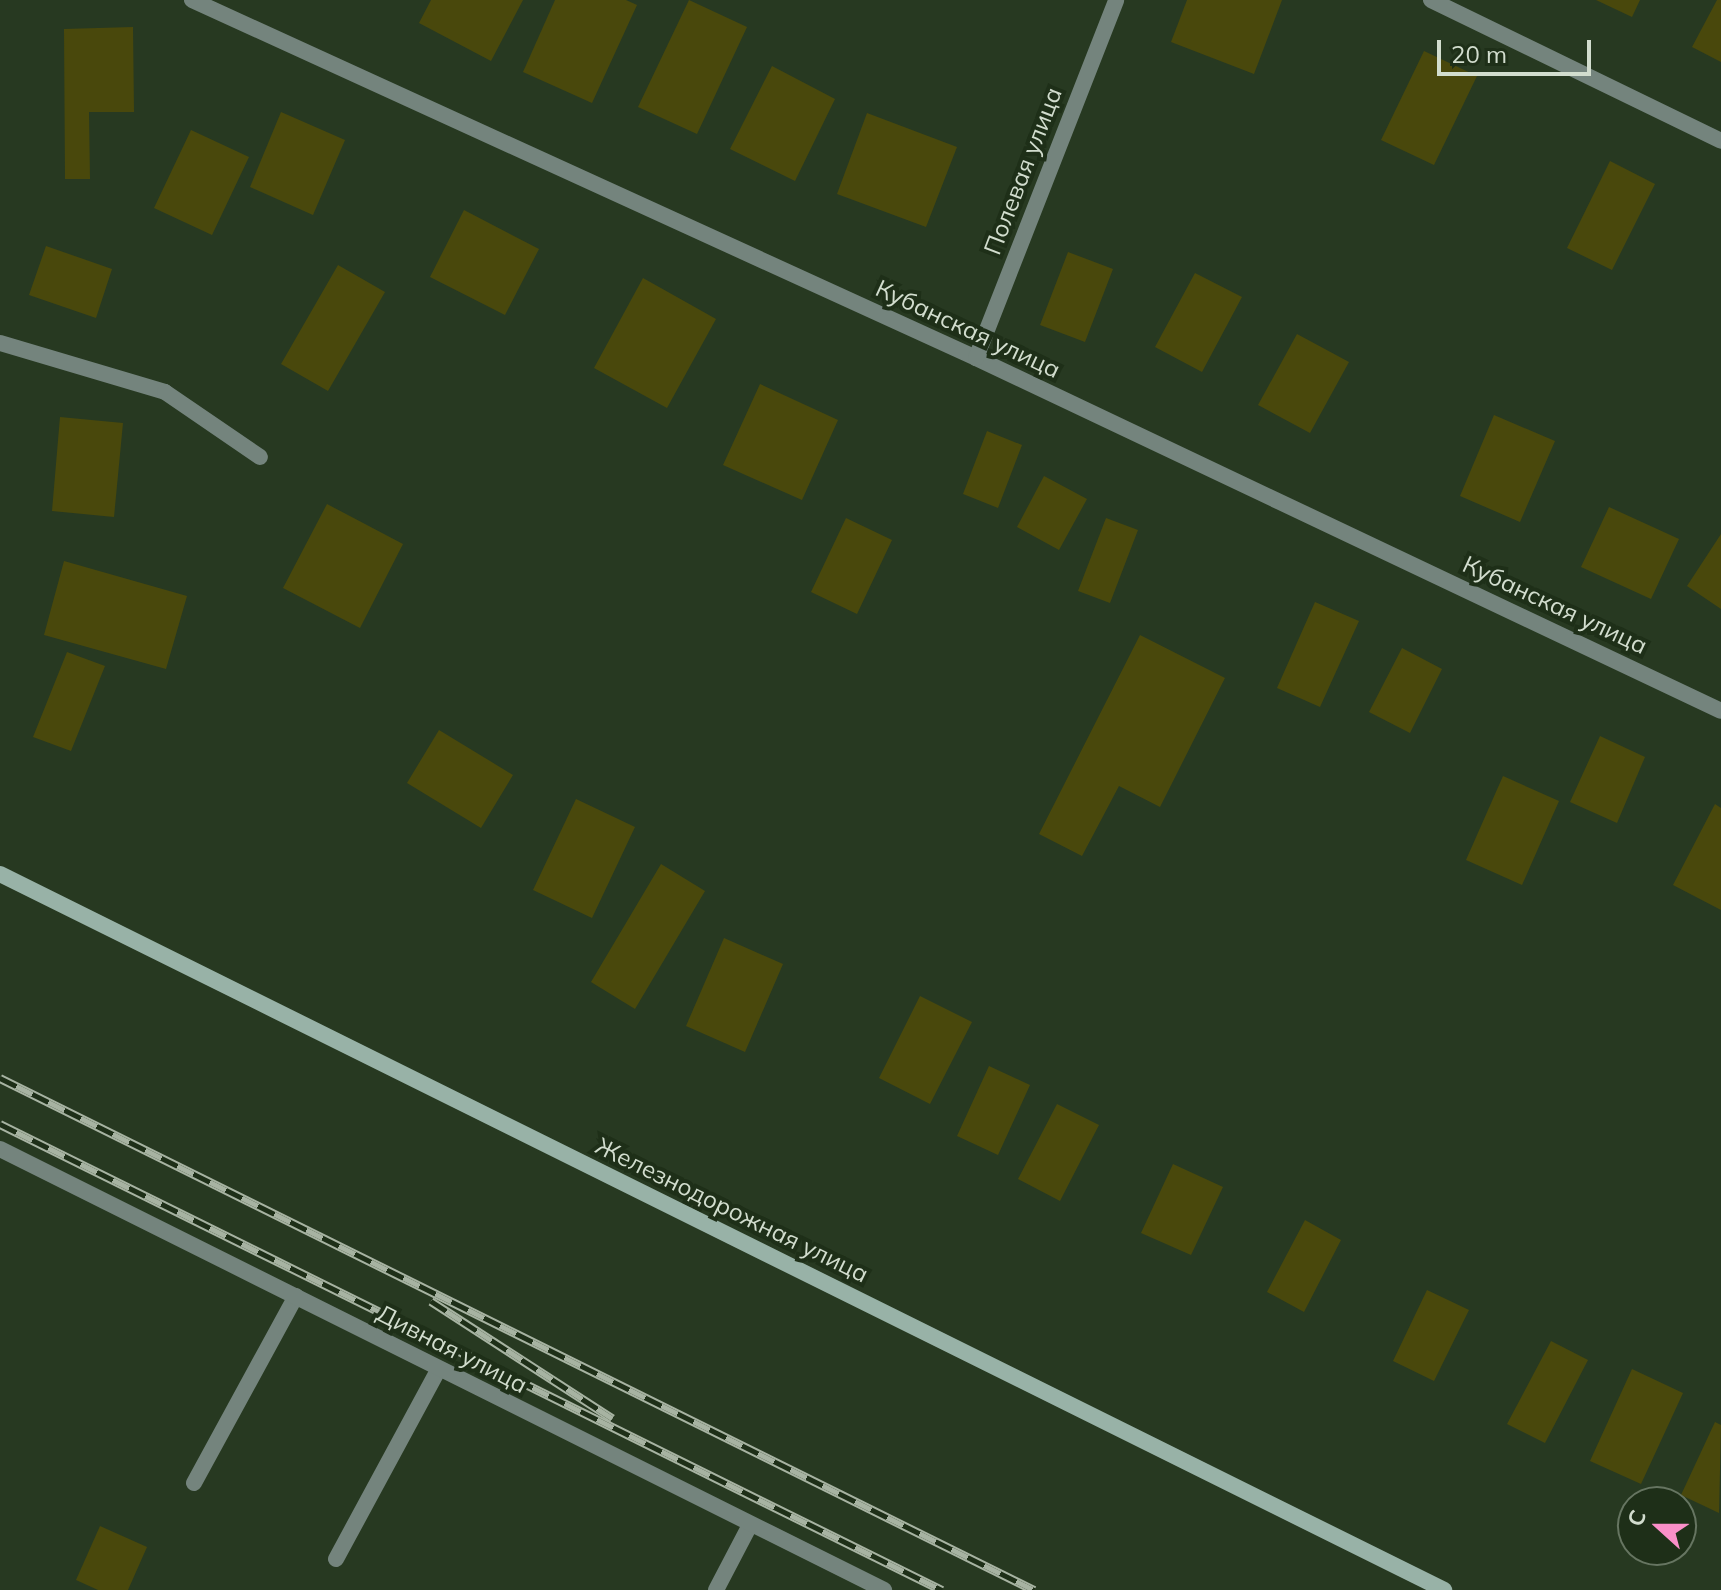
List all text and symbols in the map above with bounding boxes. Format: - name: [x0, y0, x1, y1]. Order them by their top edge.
- scale bar: [1441, 24, 1595, 74]
- text: 20 m: [1451, 39, 1507, 69]
- street label: Полевая улица: [978, 83, 1068, 259]
- street label: Кубанская улица: [871, 274, 1065, 384]
- street label: Кубанская улица: [1458, 550, 1652, 660]
- street label: Железнодорожная улица: [591, 1131, 873, 1289]
- street label: Дивная улица: [372, 1299, 532, 1399]
- north arrow: [1617, 1486, 1697, 1566]
- text: С: [1621, 1506, 1652, 1530]

